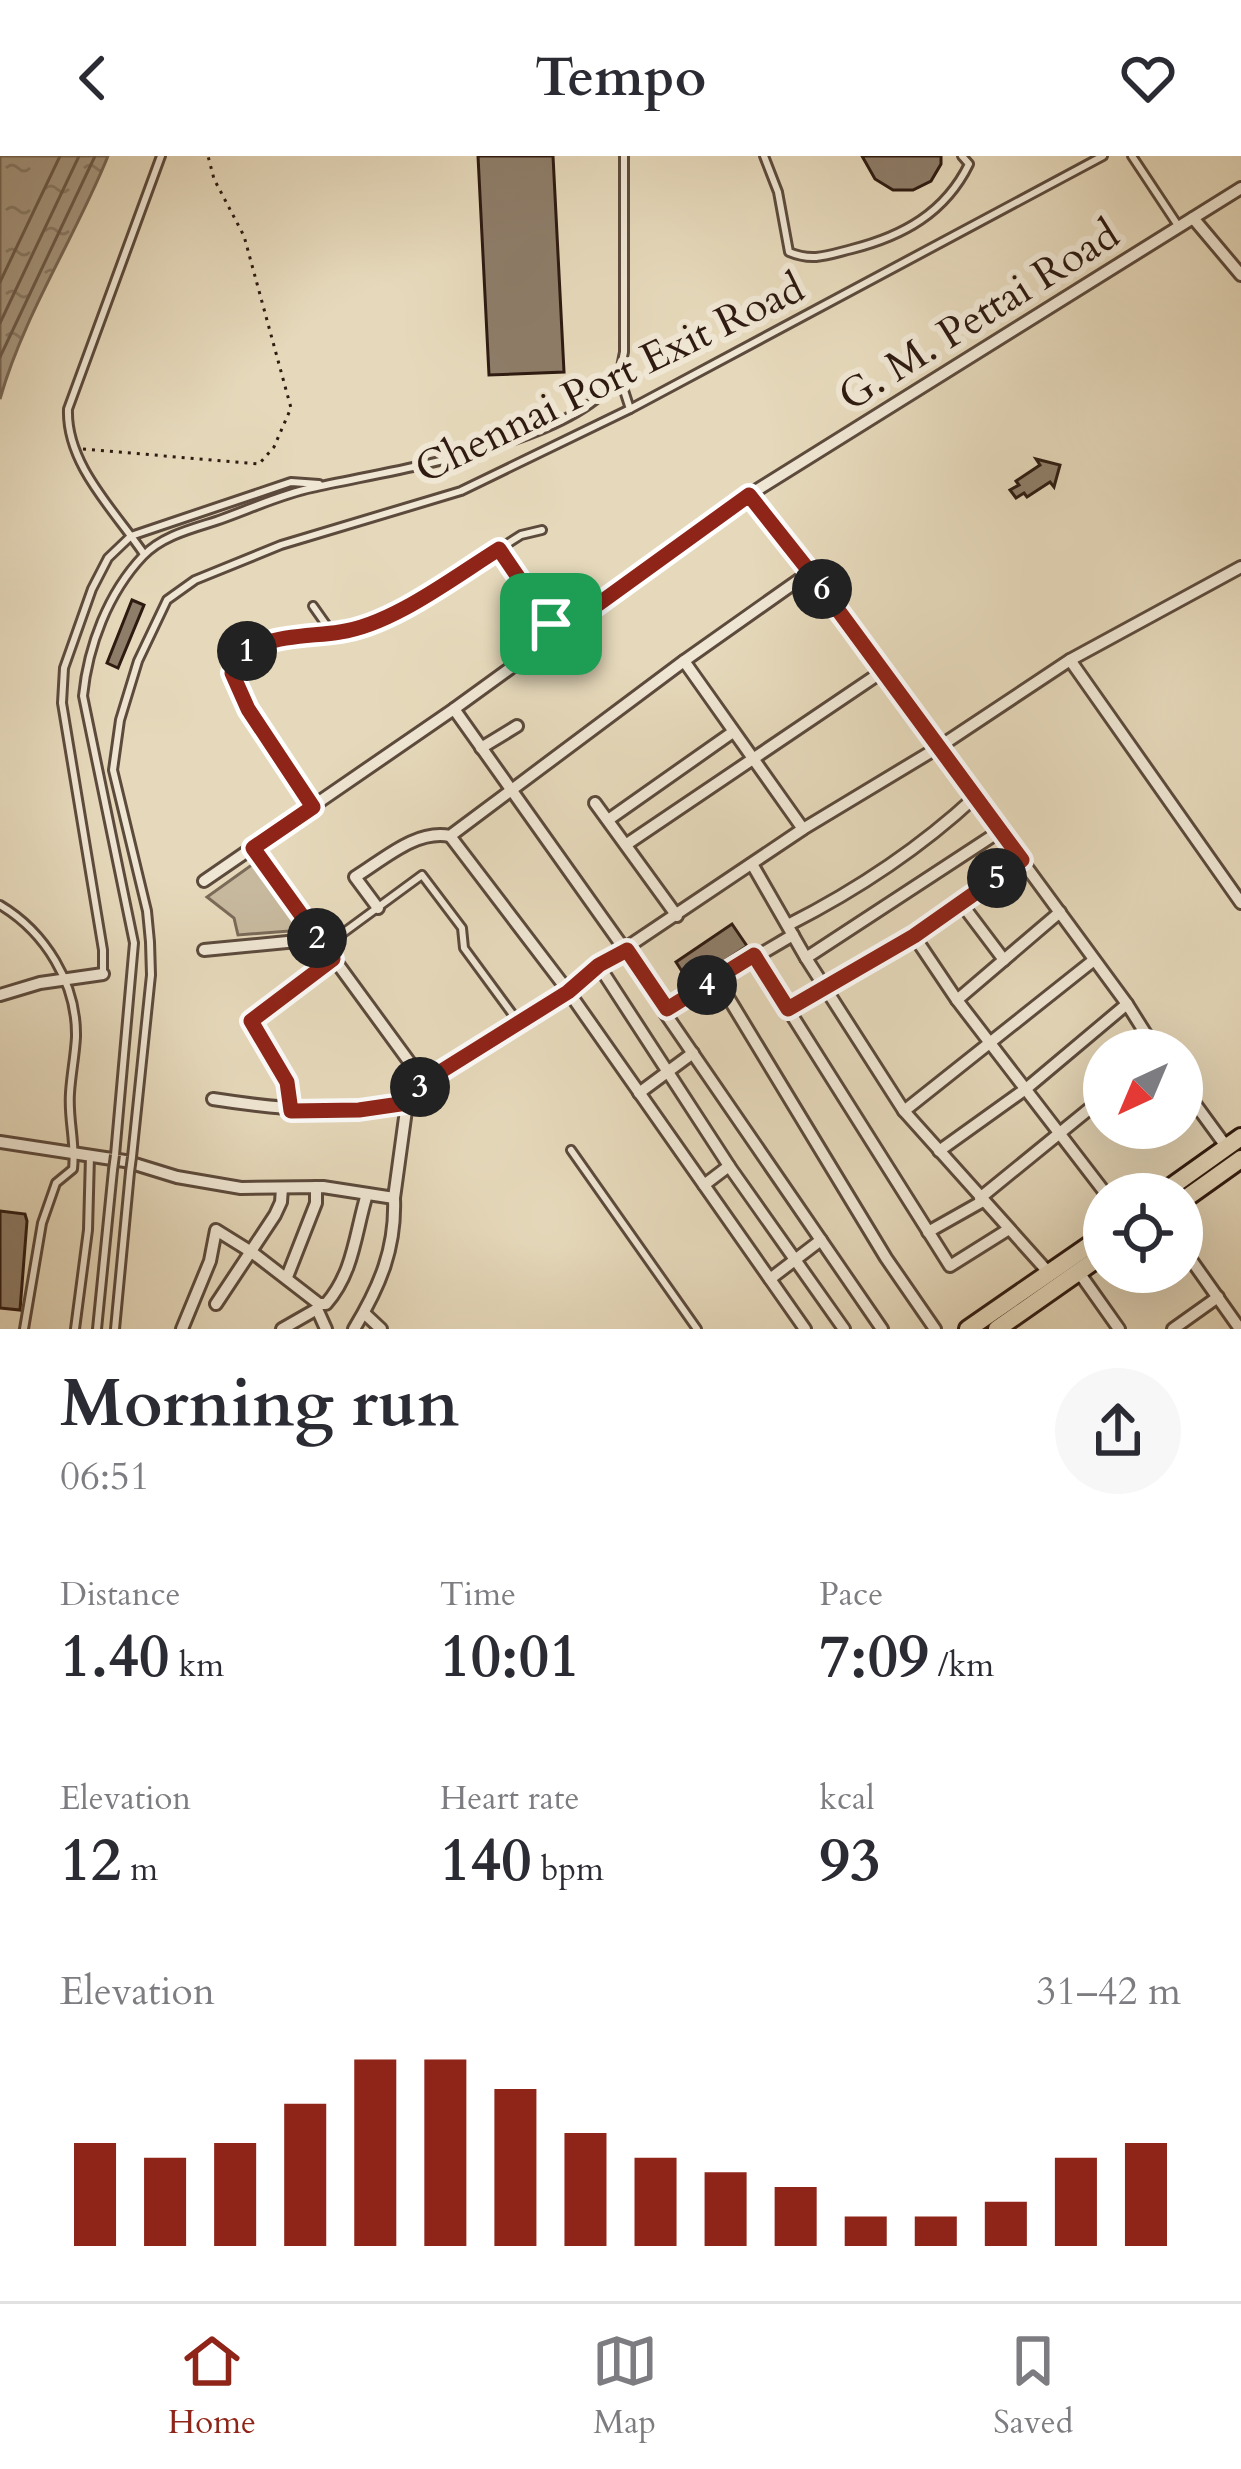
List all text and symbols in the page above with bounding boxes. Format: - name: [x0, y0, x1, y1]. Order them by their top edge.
- text: Tempo: [535, 42, 706, 115]
- icon: back: [60, 45, 126, 111]
- icon: heart: [1115, 45, 1181, 111]
- street label: G. M. Pettai Road: [828, 206, 1130, 424]
- street label: Chennai Port Exit Road: [406, 259, 814, 497]
- pin: 6: [792, 559, 852, 619]
- text: 6: [814, 566, 830, 611]
- pin: [500, 573, 602, 675]
- icon: arrive: [518, 591, 584, 657]
- pin: 1: [217, 621, 277, 681]
- text: 1: [239, 628, 255, 673]
- pin: 5: [967, 848, 1027, 908]
- text: 5: [989, 855, 1005, 900]
- pin: 2: [287, 908, 347, 968]
- text: 2: [309, 915, 325, 960]
- pin: 4: [677, 955, 737, 1015]
- text: 4: [699, 962, 715, 1007]
- north arrow: [1083, 1029, 1203, 1149]
- map controls: [1083, 1029, 1203, 1293]
- pin: 3: [390, 1057, 450, 1117]
- text: 3: [412, 1064, 428, 1109]
- button: locate: [1083, 1173, 1203, 1293]
- text: Morning run: [60, 1360, 459, 1449]
- button: share: [1055, 1368, 1181, 1494]
- text: 06:51: [60, 1450, 150, 1503]
- text: Distance: [60, 1572, 181, 1617]
- text: Time: [440, 1572, 516, 1617]
- text: Pace: [819, 1572, 883, 1617]
- text: 1.40: [60, 1617, 170, 1698]
- text: 10:01: [440, 1617, 580, 1698]
- text: 7:09: [819, 1617, 929, 1698]
- text: km: [170, 1643, 224, 1688]
- text: /km: [929, 1643, 994, 1688]
- text: Elevation: [60, 1776, 191, 1821]
- text: Heart rate: [440, 1776, 580, 1821]
- text: kcal: [819, 1776, 875, 1821]
- text: 12: [60, 1821, 121, 1902]
- text: 140: [440, 1821, 532, 1902]
- text: 93: [819, 1821, 881, 1902]
- text: m: [121, 1847, 158, 1892]
- text: bpm: [532, 1847, 604, 1892]
- text: Elevation: [60, 1965, 215, 2018]
- text: 31–42 m: [1036, 1965, 1181, 2018]
- tab: Home: [168, 2328, 256, 2445]
- tab: Map: [592, 2328, 658, 2445]
- tab: Saved: [993, 2328, 1073, 2445]

